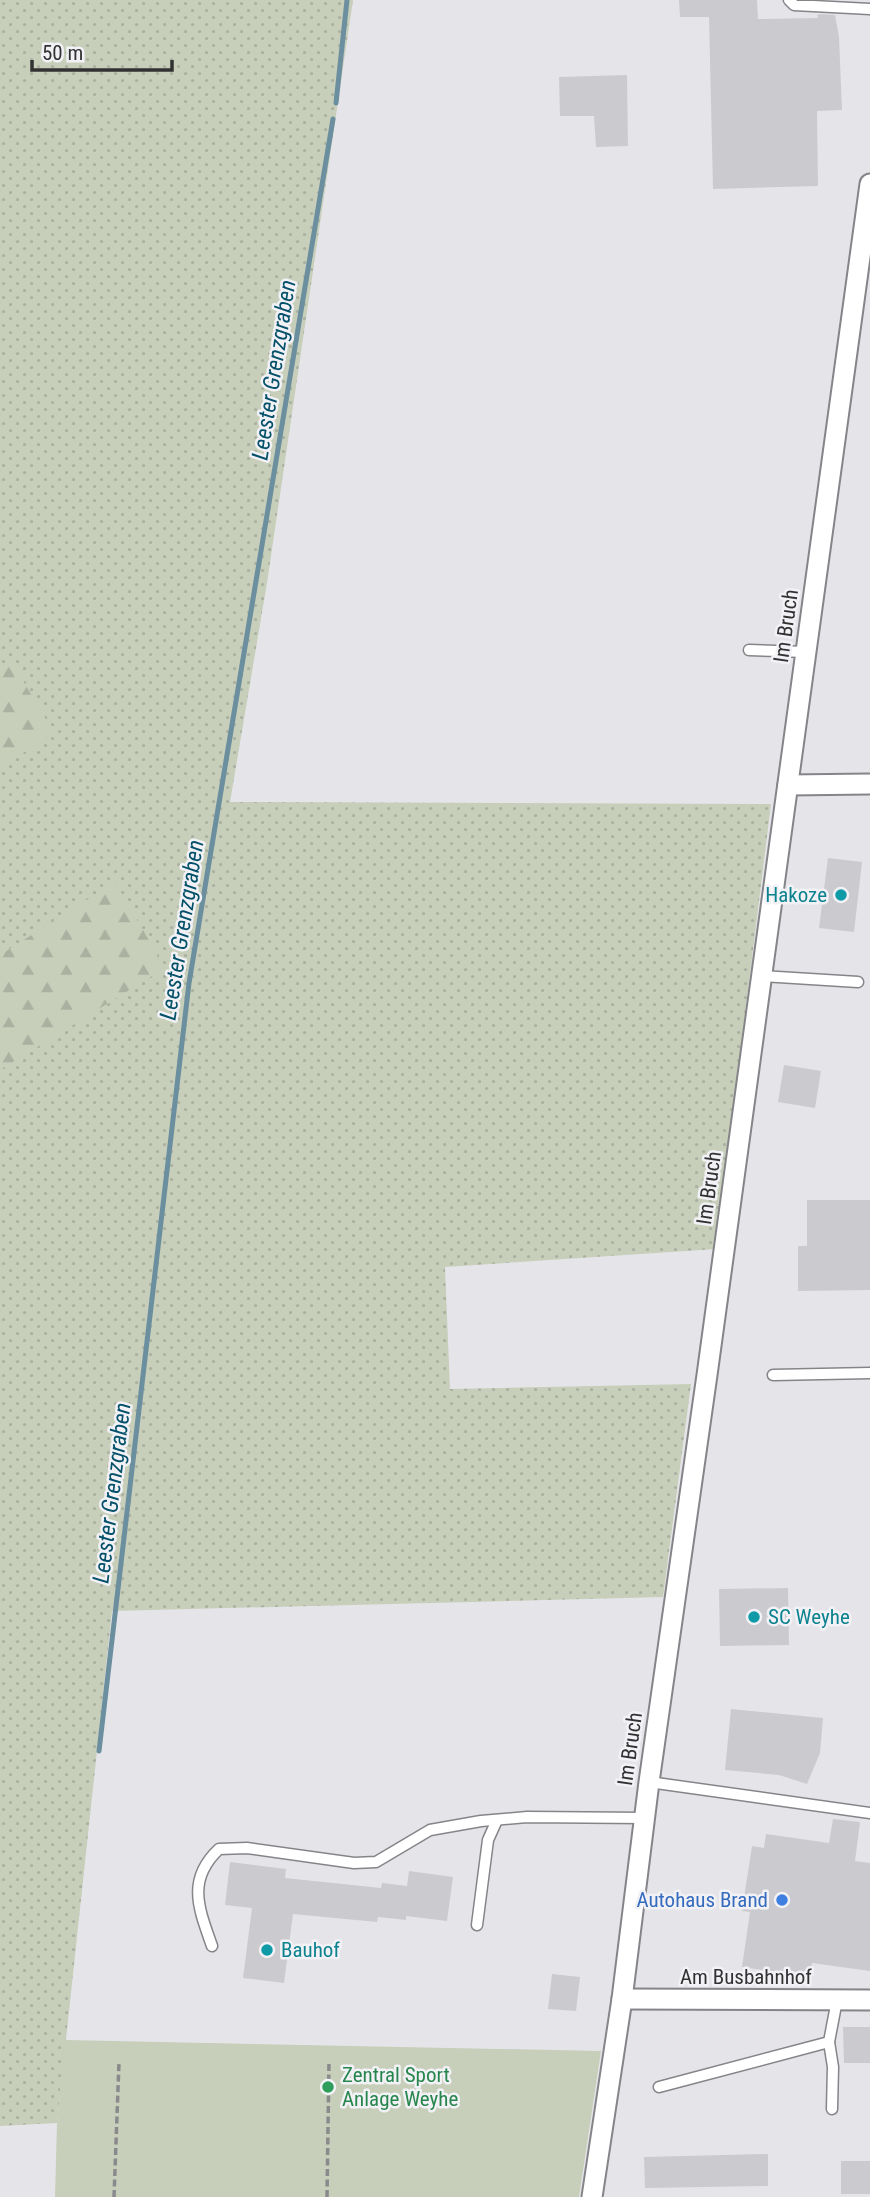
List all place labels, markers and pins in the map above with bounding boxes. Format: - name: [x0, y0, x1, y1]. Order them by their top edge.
- place label: Hakoze: [765, 883, 827, 907]
- marker: Hakoze: [833, 887, 849, 903]
- place label: SC Weyhe: [768, 1605, 850, 1629]
- marker: SC Weyhe: [746, 1609, 762, 1625]
- place label: Autohaus Brand: [636, 1888, 768, 1912]
- marker: Autohaus Brand: [774, 1892, 790, 1908]
- place label: Bauhof: [281, 1938, 340, 1962]
- marker: Bauhof: [259, 1942, 275, 1958]
- place label: Zentral Sport Anlage Weyhe: [342, 2063, 458, 2111]
- marker: Zentral Sport Anlage Weyhe: [320, 2079, 336, 2095]

